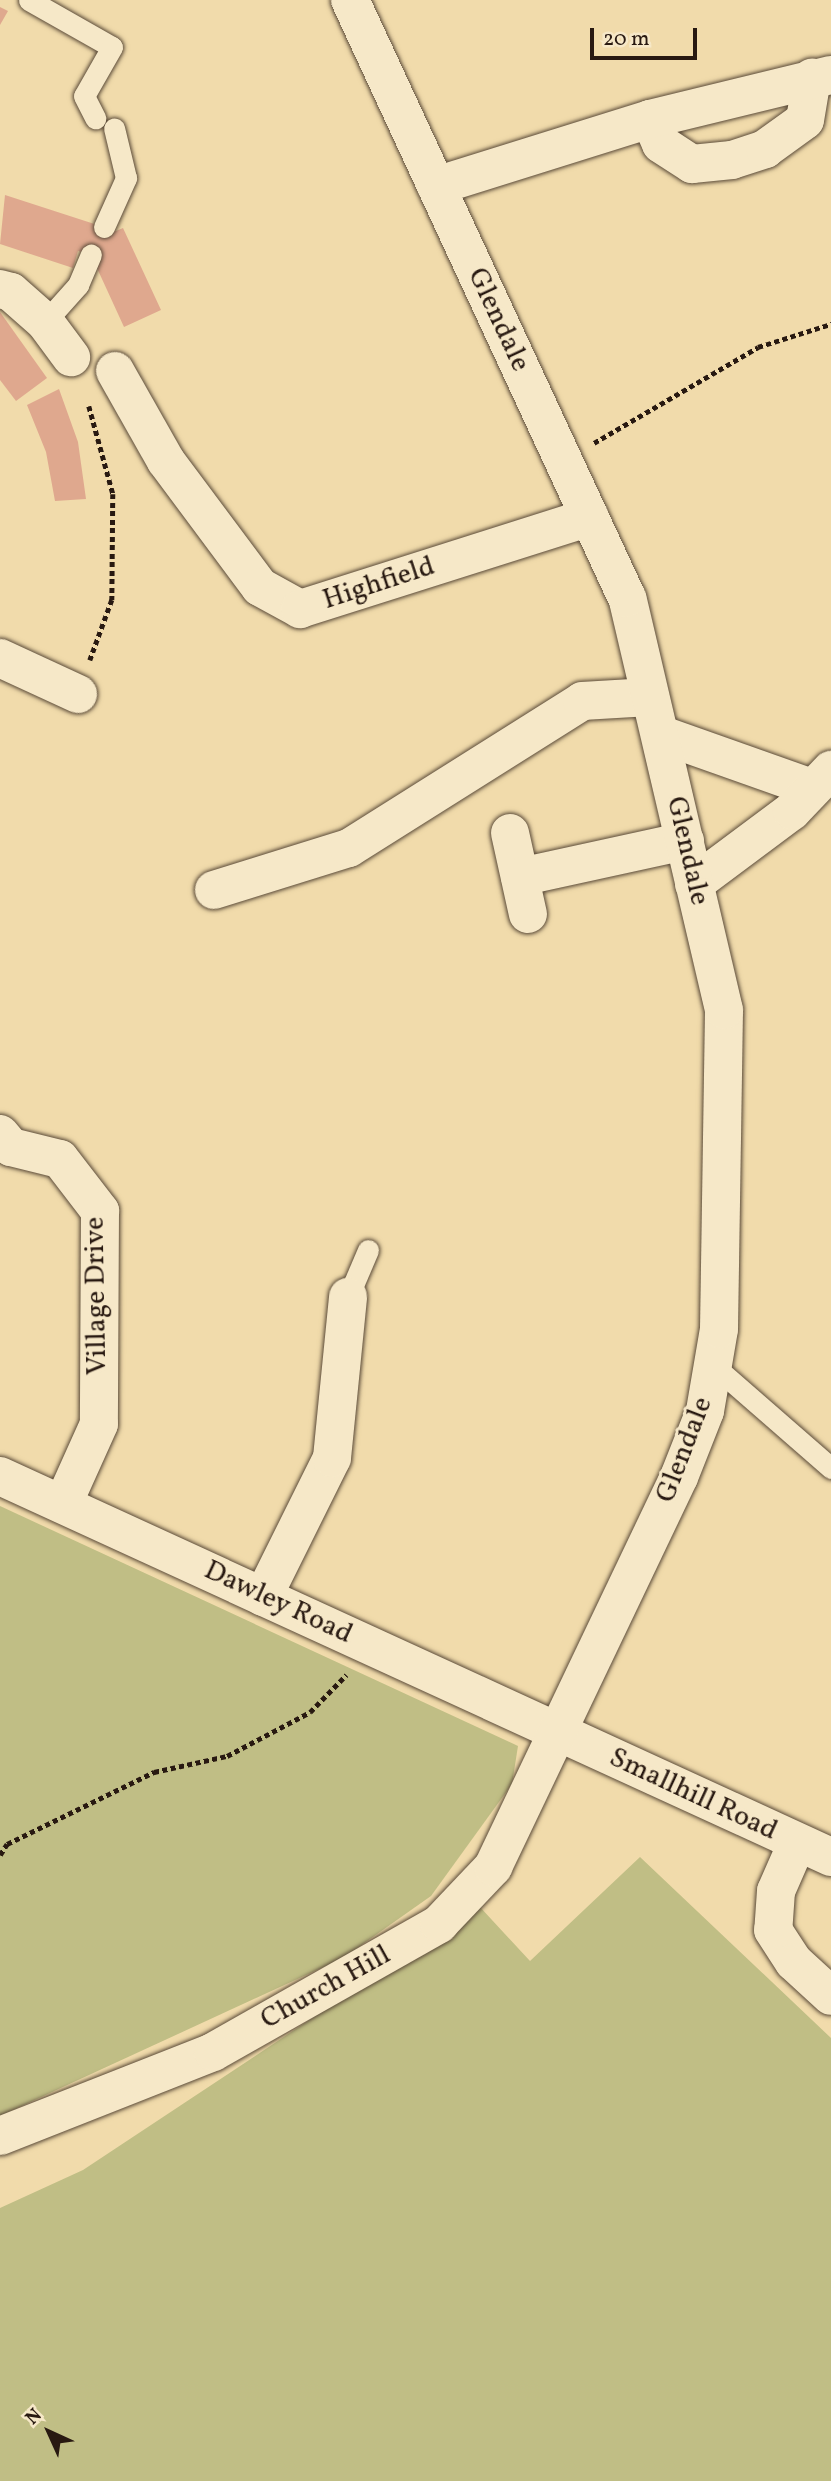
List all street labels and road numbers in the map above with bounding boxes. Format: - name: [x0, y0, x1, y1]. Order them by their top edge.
- street label: Glendale: [459, 263, 537, 377]
- street label: Highfield: [319, 550, 439, 618]
- street label: Glendale: [658, 794, 716, 908]
- street label: Village Drive: [79, 1216, 115, 1376]
- street label: Glendale: [650, 1393, 720, 1507]
- street label: Dawley Road: [198, 1554, 358, 1652]
- street label: Smallhill Road: [604, 1741, 782, 1849]
- street label: Church Hill: [255, 1939, 397, 2037]

